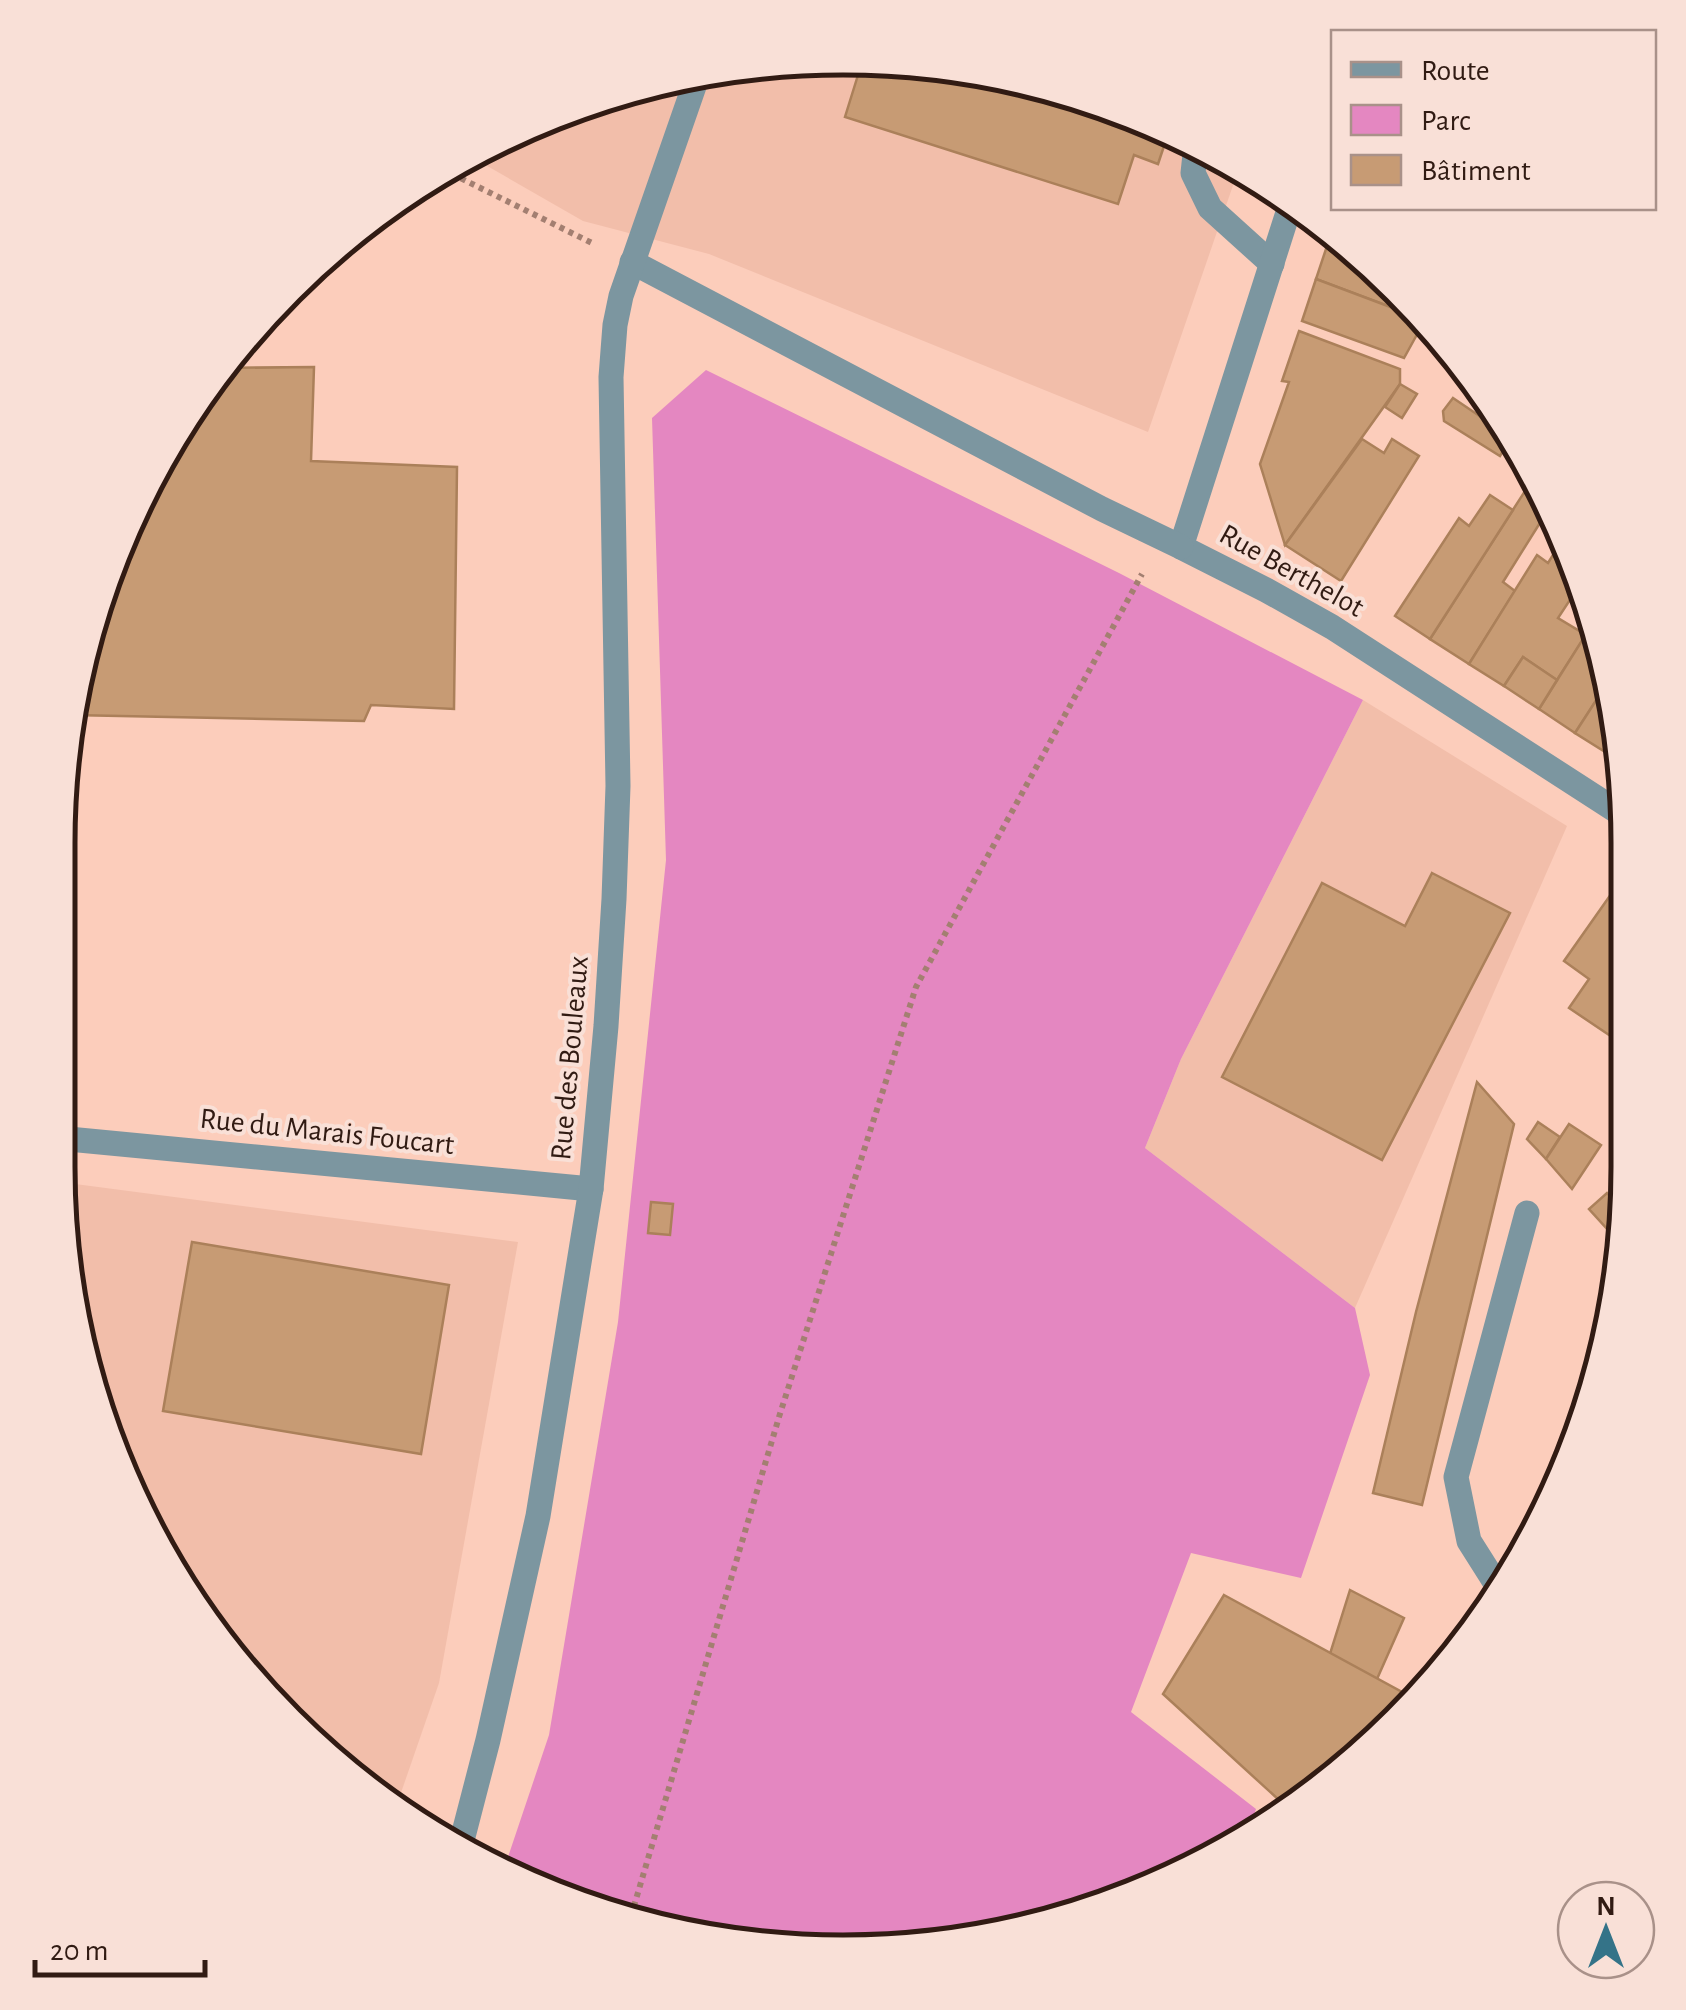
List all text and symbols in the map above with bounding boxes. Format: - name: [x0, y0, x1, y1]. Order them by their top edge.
- legend: [1331, 30, 1656, 210]
- text: Route: [1421, 56, 1490, 86]
- text: Parc: [1421, 106, 1471, 136]
- text: Bâtiment: [1421, 156, 1531, 186]
- street label: Rue Berthelot: [1214, 519, 1369, 623]
- street label: Rue des Bouleaux: [546, 955, 594, 1161]
- street label: Rue du Marais Foucart: [198, 1104, 456, 1160]
- north arrow: [1556, 1880, 1656, 1980]
- text: N: [1596, 1893, 1616, 1921]
- scale bar: [35, 1915, 205, 1977]
- text: 20 m: [50, 1936, 108, 1966]

